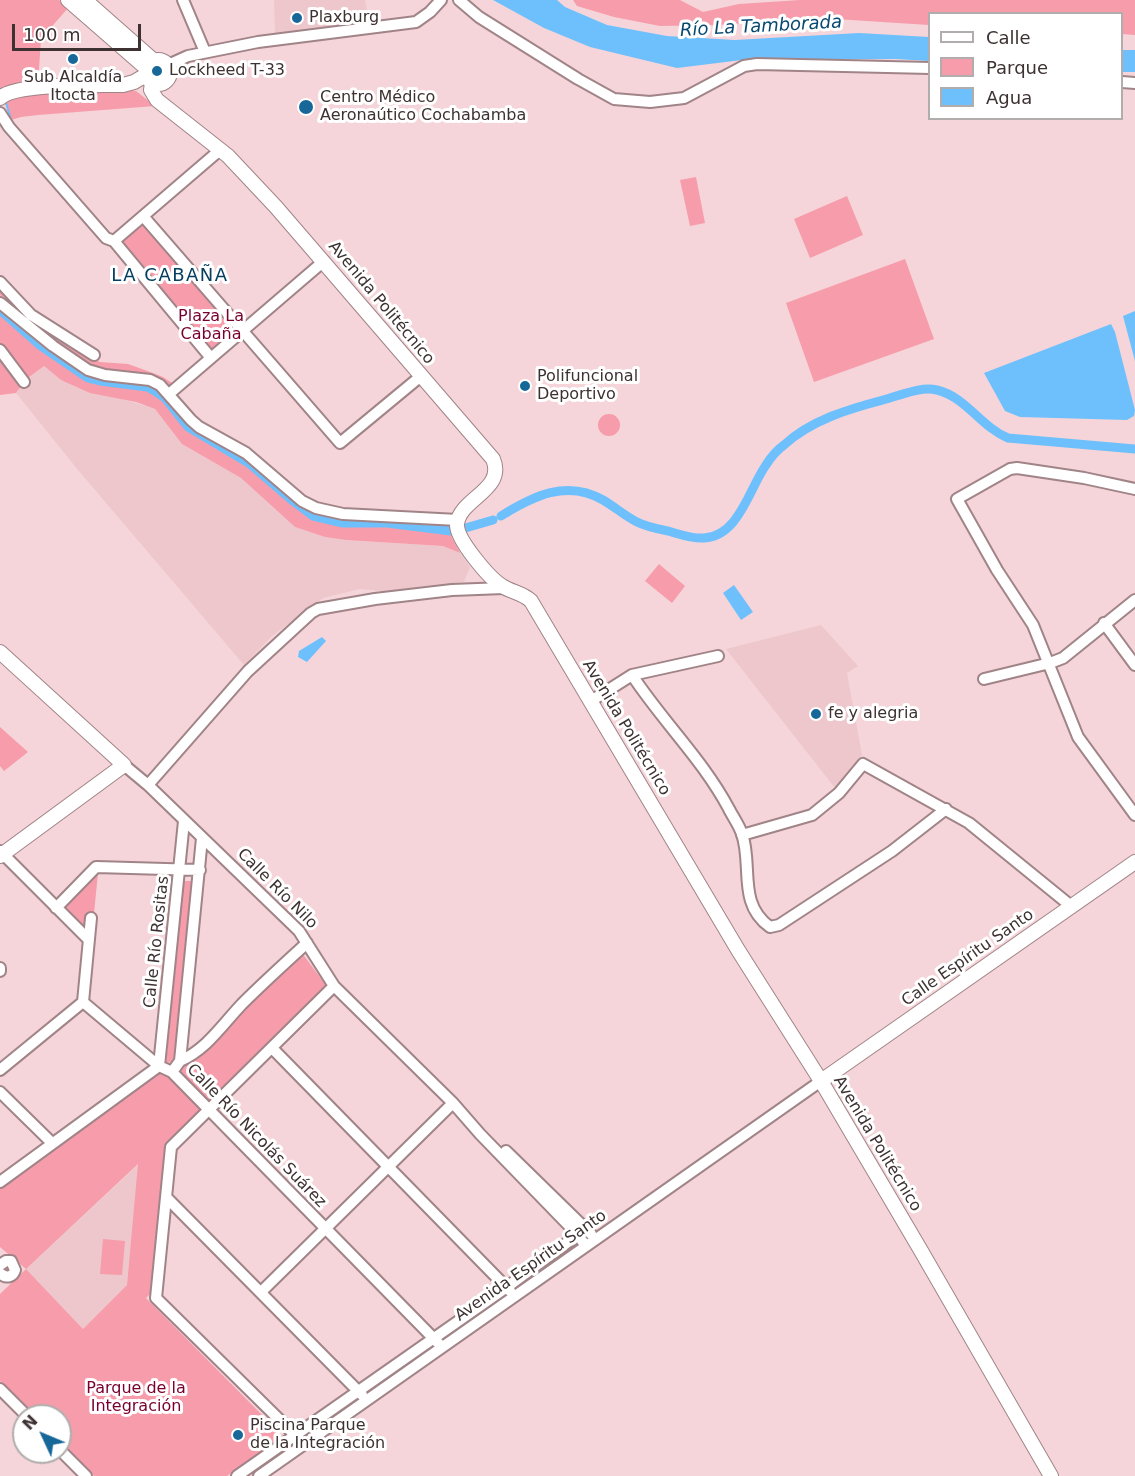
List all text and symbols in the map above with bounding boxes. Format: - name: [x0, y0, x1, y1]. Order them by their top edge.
- place label: Plaxburg: [309, 8, 379, 28]
- marker: Plaxburg: [290, 11, 304, 25]
- scale bar: [15, 12, 144, 50]
- water label: Río La Tamborada: [680, 12, 842, 42]
- legend: [928, 12, 1123, 120]
- text: 100 m: [23, 24, 81, 45]
- text: Calle: [986, 27, 1031, 48]
- marker: Sub Alcaldía Itocta: [66, 52, 80, 66]
- text: Parque: [986, 57, 1048, 78]
- place label: Lockheed T-33: [169, 61, 285, 81]
- marker: Lockheed T-33: [150, 64, 164, 78]
- place label: Sub Alcaldía Itocta: [24, 68, 122, 106]
- text: Agua: [986, 87, 1032, 108]
- place label: Centro Médico Aeronaútico Cochabamba: [320, 88, 526, 126]
- marker: Centro Médico Aeronaútico Cochabamba: [297, 98, 315, 116]
- street label: Avenida Politécnico: [324, 238, 438, 368]
- district label: LA CABAÑA: [111, 265, 229, 287]
- park label: Plaza La Cabaña: [178, 307, 244, 345]
- place label: Polifuncional Deportivo: [537, 367, 638, 405]
- marker: Polifuncional Deportivo: [518, 379, 532, 393]
- street label: Avenida Politécnico: [578, 657, 674, 799]
- place label: fe y alegria: [828, 704, 918, 724]
- marker: fe y alegria: [809, 707, 823, 721]
- street label: Calle Río Nilo: [233, 845, 321, 933]
- street label: Calle Río Rositas: [141, 875, 173, 1009]
- street label: Calle Espíritu Santo: [898, 905, 1038, 1011]
- street label: Calle Río Nicolás Suárez: [182, 1060, 330, 1212]
- street label: Avenida Politécnico: [829, 1073, 925, 1215]
- street label: Avenida Espíritu Santo: [451, 1206, 611, 1326]
- park label: Parque de la Integración: [86, 1379, 186, 1417]
- north arrow: [12, 1404, 72, 1464]
- text: N: [19, 1411, 42, 1434]
- place label: Piscina Parque de la Integración: [250, 1416, 385, 1454]
- marker: Piscina Parque de la Integración: [231, 1428, 245, 1442]

